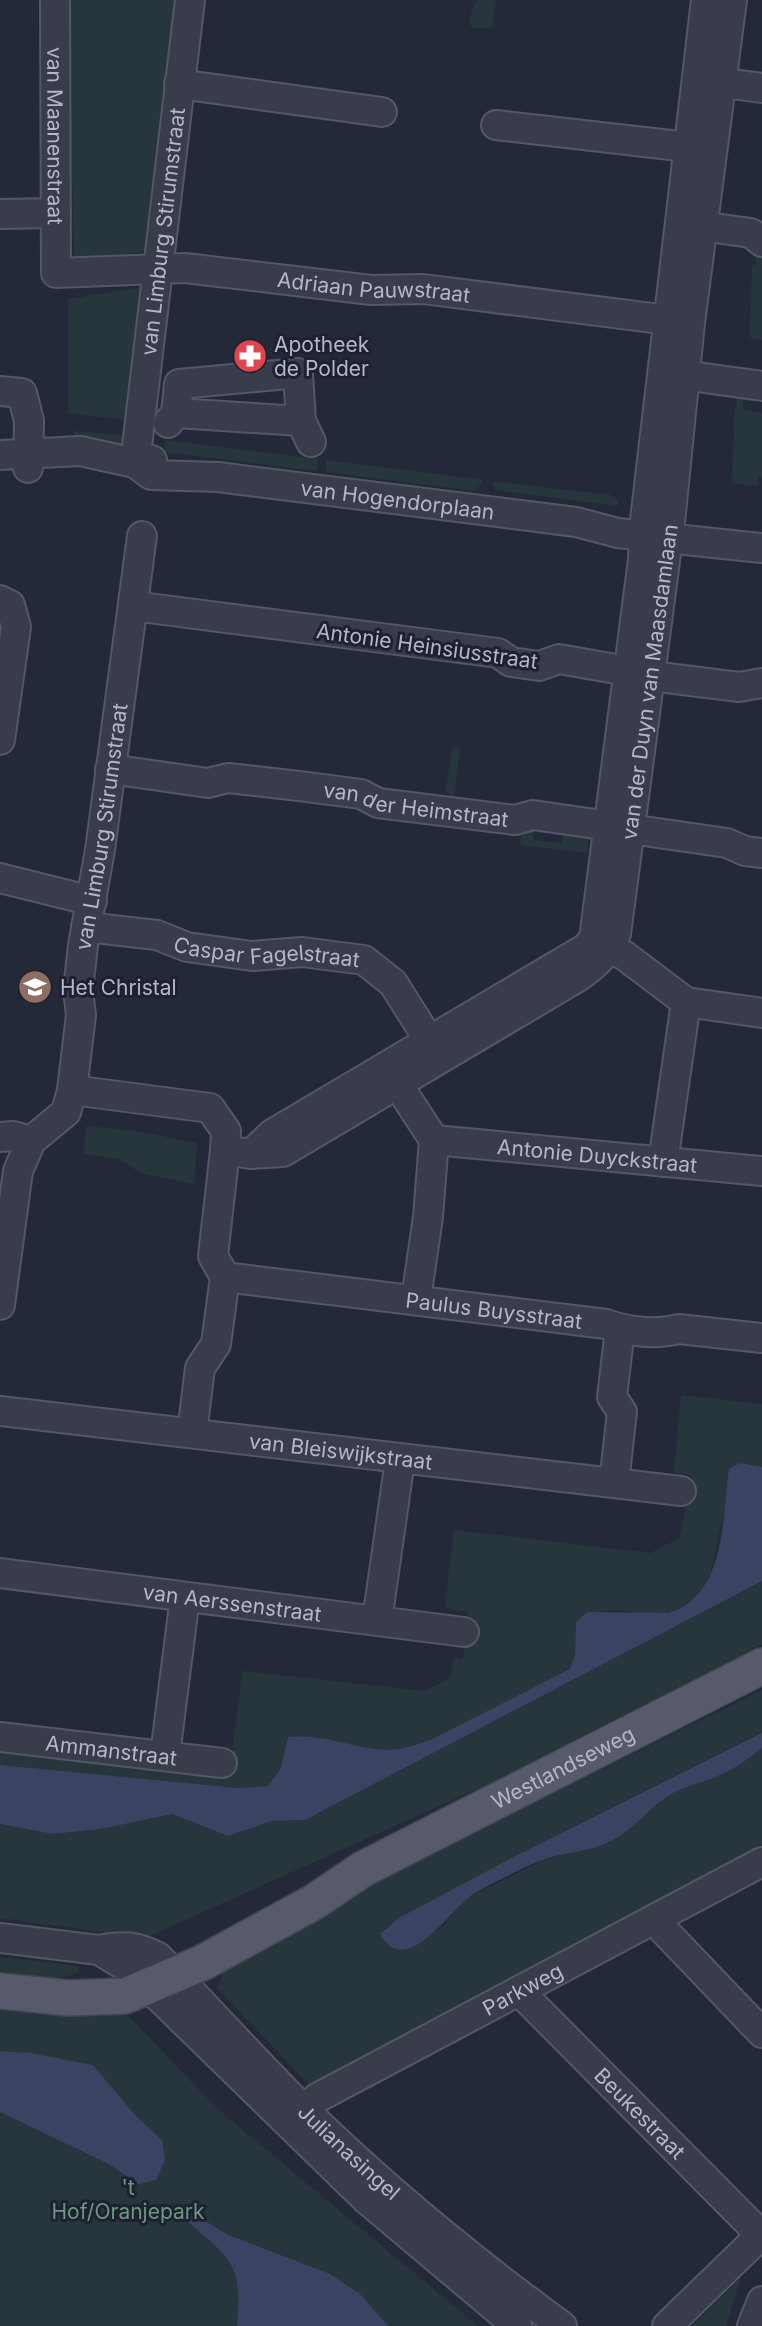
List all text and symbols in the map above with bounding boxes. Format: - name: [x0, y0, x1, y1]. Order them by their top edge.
- street label: van Maanenstraat: [43, 47, 68, 225]
- street label: van Limburg Stirumstraat: [135, 106, 190, 357]
- street label: Adriaan Pauwstraat: [276, 267, 472, 307]
- place label: Apotheek de Polder: [274, 332, 370, 381]
- pharmacy icon: Apotheek de Polder: [231, 337, 269, 375]
- street label: van Hogendorplaan: [299, 475, 496, 524]
- street label: van der Duyn van Maasdamlaan: [616, 523, 682, 841]
- street label: Antonie Heinsiusstraat: [315, 618, 539, 674]
- street label: van Limburg Stirumstraat: [70, 701, 132, 952]
- street label: van der Heimstraat: [322, 777, 510, 832]
- street label: Caspar Fagelstraat: [170, 930, 361, 972]
- school or university icon: Het Christal: [16, 968, 54, 1006]
- place label: Het Christal: [60, 975, 177, 1000]
- street label: Antonie Duyckstraat: [496, 1134, 698, 1177]
- street label: Paulus Buysstraat: [404, 1287, 584, 1333]
- street label: van Bleiswijkstraat: [248, 1428, 434, 1474]
- street label: van Aerssenstraat: [141, 1579, 323, 1626]
- street label: Westlandseweg: [487, 1721, 638, 1814]
- street label: Ammanstraat: [44, 1730, 178, 1770]
- street label: Parkweg: [478, 1958, 567, 2020]
- street label: Beukestraat: [590, 2062, 691, 2164]
- street label: Julianasingel: [293, 2099, 405, 2205]
- park label: 't Hof/Oranjepark: [51, 2175, 205, 2224]

